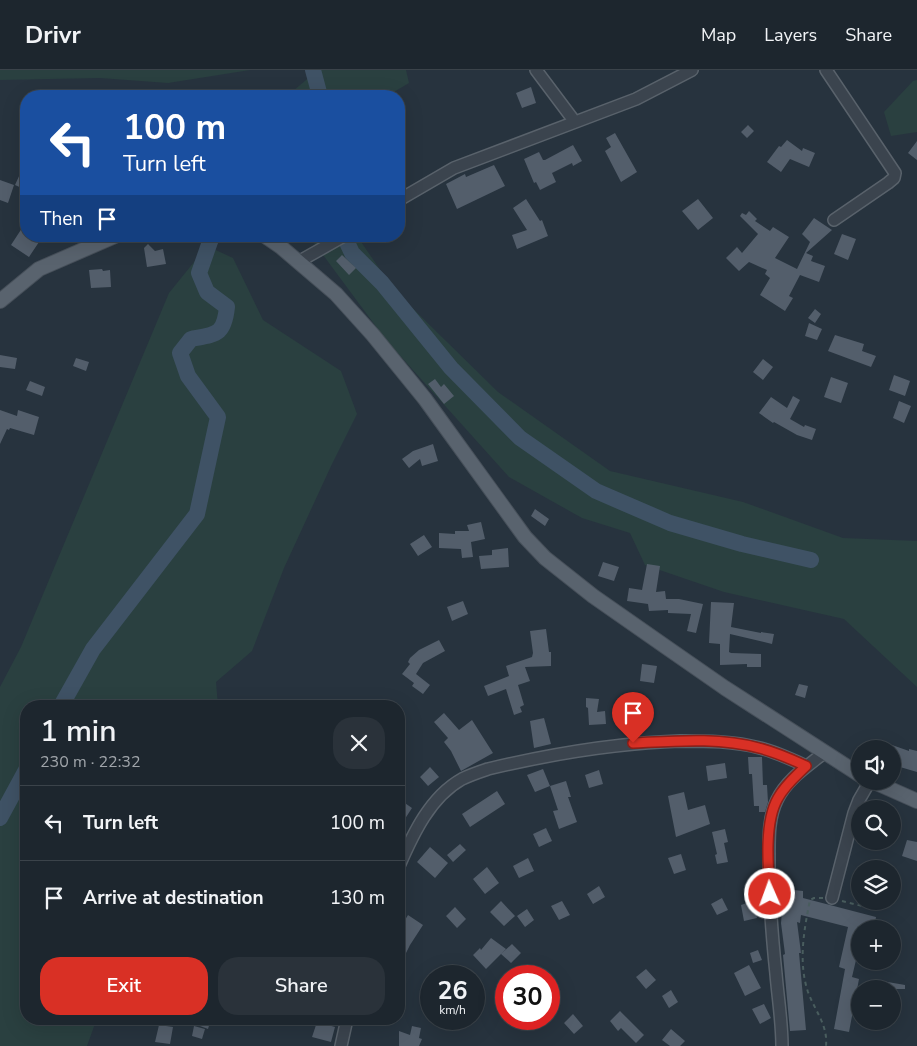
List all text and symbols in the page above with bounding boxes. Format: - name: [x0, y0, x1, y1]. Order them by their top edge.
- text: Drivr: [25, 19, 81, 51]
- text: Map: [701, 23, 736, 47]
- text: Layers: [764, 23, 817, 47]
- text: Share: [845, 23, 892, 47]
- text: 100 m: [123, 104, 226, 151]
- icon: left: [40, 110, 105, 175]
- text: Turn left: [123, 149, 206, 179]
- icon: arrive: [93, 205, 121, 233]
- text: Then: [40, 206, 83, 232]
- pin: [612, 692, 654, 743]
- icon: arrive: [619, 699, 647, 727]
- text: 1 min: [40, 711, 116, 752]
- button: close: [333, 717, 385, 769]
- map controls: [851, 740, 901, 1030]
- button: sound: [851, 740, 901, 790]
- text: 230 m · 22:32: [40, 751, 141, 773]
- button: search: [851, 800, 901, 850]
- icon: left: [40, 809, 68, 837]
- text: Turn left: [83, 810, 158, 836]
- text: 100 m: [330, 810, 385, 836]
- button: layers: [851, 860, 901, 910]
- position arrow: [743, 867, 795, 919]
- icon: arrive: [40, 884, 68, 912]
- text: Arrive at destination: [83, 885, 264, 911]
- text: 130 m: [330, 885, 385, 911]
- button: +: [851, 920, 901, 970]
- button: Exit: [40, 957, 208, 1015]
- button: Share: [218, 957, 385, 1015]
- speed limit sign: 30: [495, 965, 560, 1030]
- text: 26: [437, 974, 468, 1008]
- button: −: [851, 980, 901, 1030]
- text: km/h: [439, 1002, 466, 1018]

